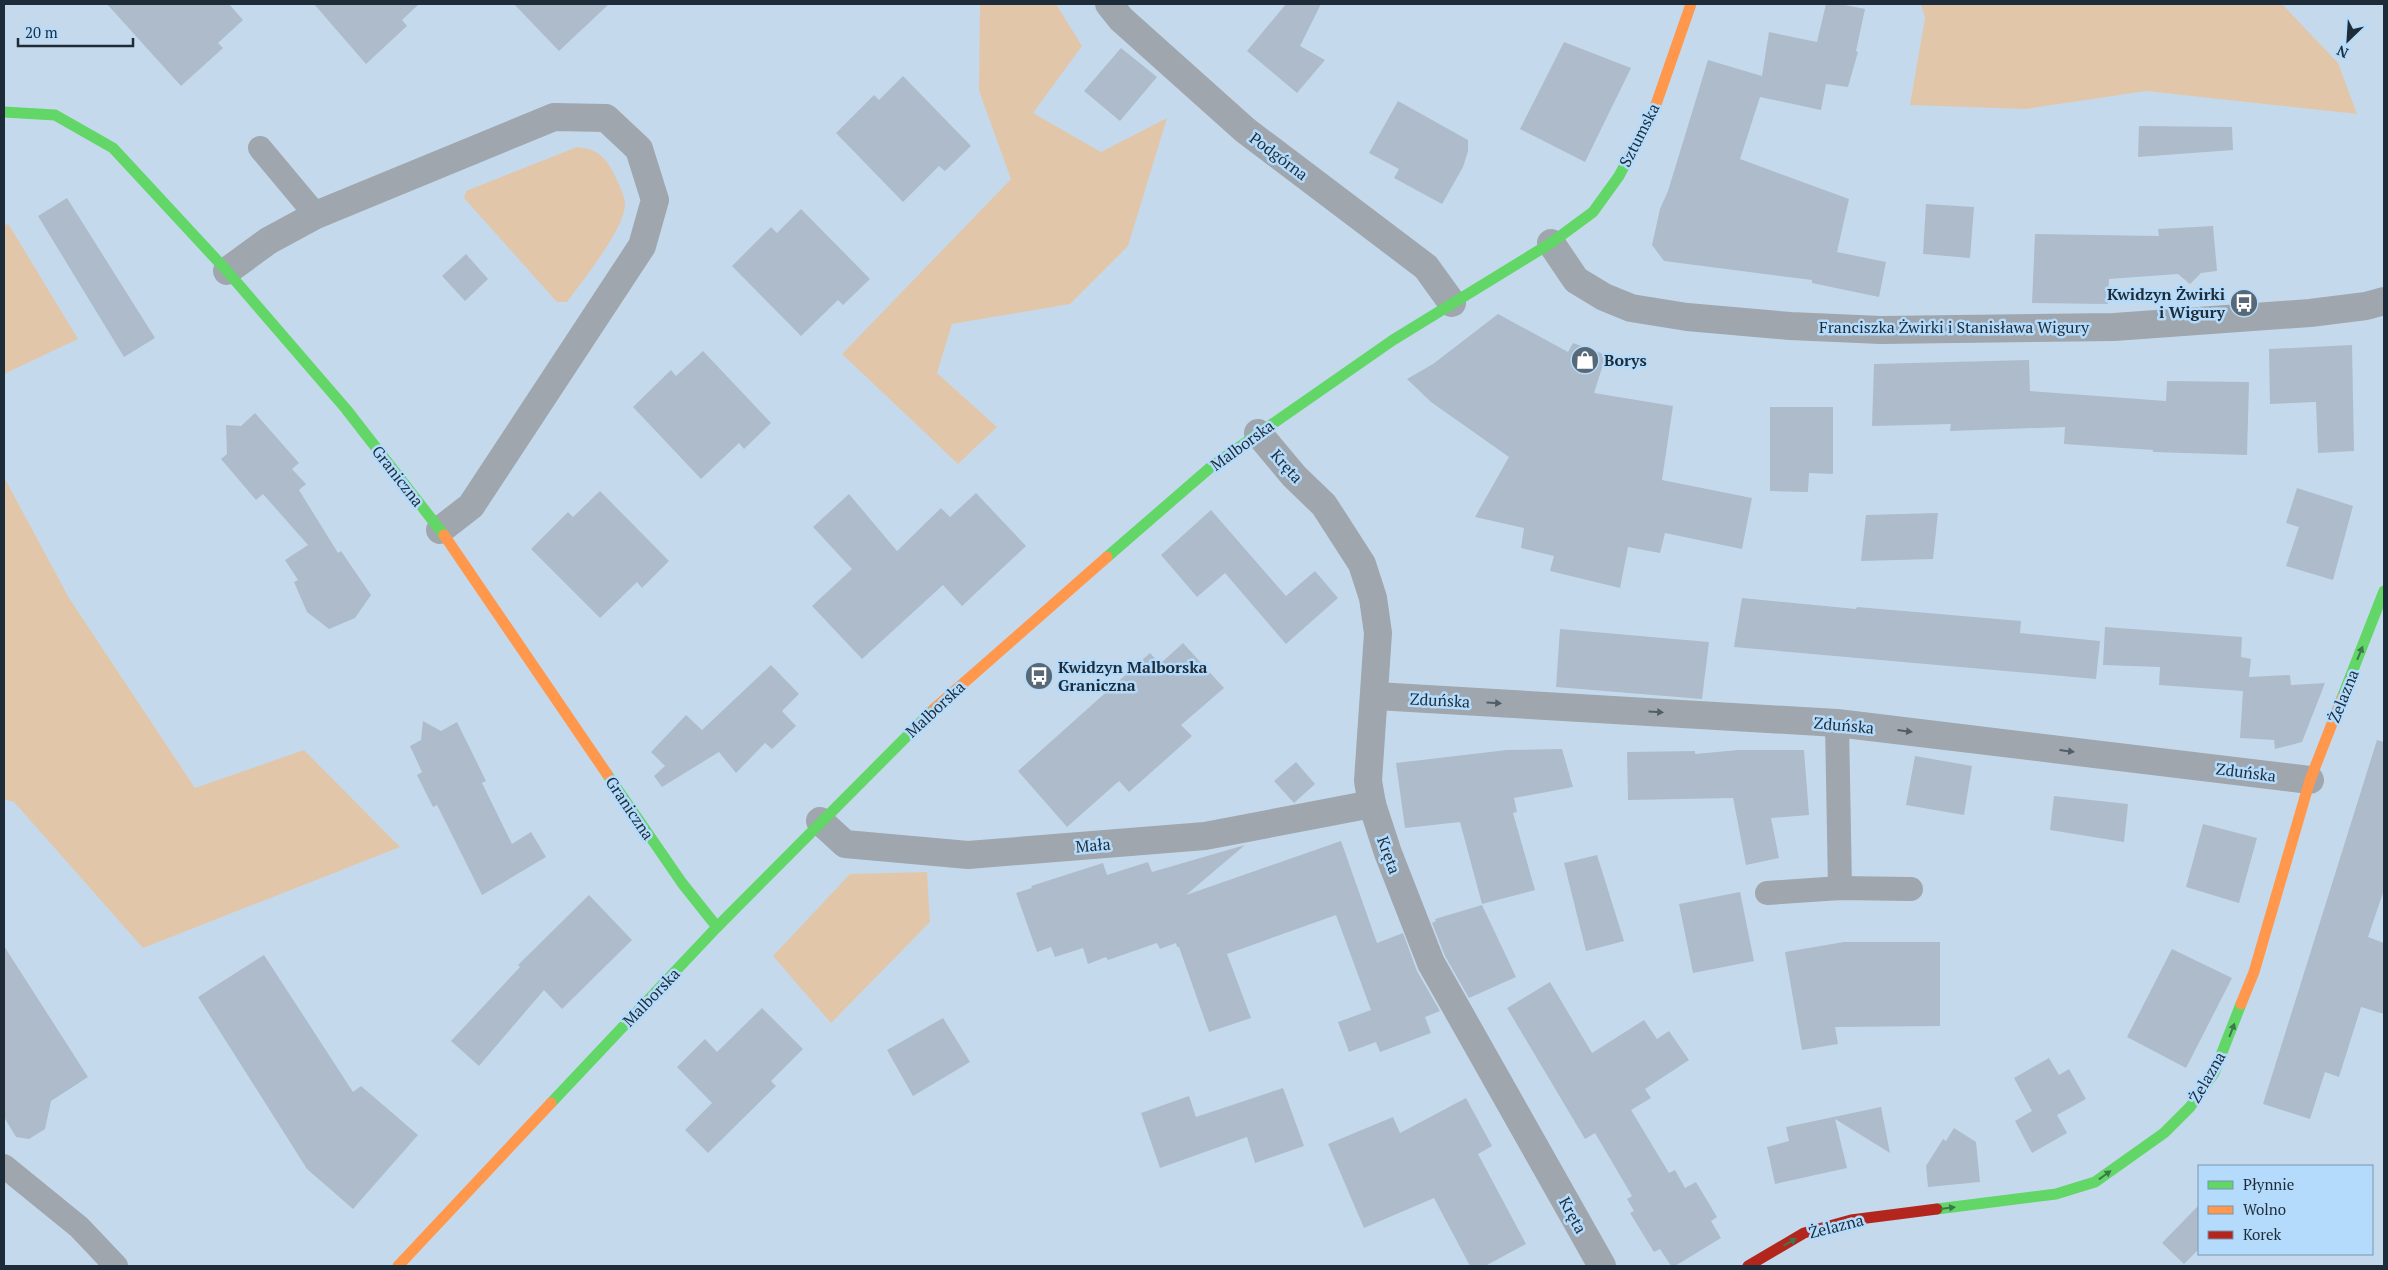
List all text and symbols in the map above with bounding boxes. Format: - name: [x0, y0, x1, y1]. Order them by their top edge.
- scale bar: [18, 15, 132, 47]
- north arrow: [2323, 15, 2373, 65]
- text: 20 m: [25, 22, 58, 42]
- text: N: [2333, 41, 2351, 63]
- street label: Sztumska: [1614, 99, 1664, 171]
- street label: Podgórna: [1245, 127, 1313, 185]
- place label: Kwidzyn Żwirki i Wigury: [2107, 283, 2226, 323]
- bus stop icon: Kwidzyn Żwirki i Wigury: [2229, 288, 2259, 318]
- street label: Franciszka Żwirki i Stanisława Wigury: [1819, 316, 2090, 338]
- shop icon: Borys: [1570, 345, 1600, 375]
- place label: Borys: [1604, 349, 1647, 371]
- street label: Malborska: [1206, 414, 1278, 476]
- street label: Graniczna: [367, 441, 429, 511]
- street label: Kręta: [1266, 444, 1308, 488]
- one-way arrow: [2356, 645, 2364, 660]
- place label: Kwidzyn Malborska Graniczna: [1058, 656, 1208, 696]
- bus stop icon: Kwidzyn Malborska Graniczna: [1024, 661, 1054, 691]
- street label: Żelazna: [2322, 666, 2364, 726]
- street label: Malborska: [901, 676, 969, 742]
- street label: Zduńska: [1409, 687, 1471, 713]
- one-way arrow: [1486, 700, 1502, 708]
- one-way arrow: [1649, 709, 1665, 717]
- street label: Zduńska: [1813, 711, 1875, 739]
- one-way arrow: [1898, 727, 1914, 735]
- one-way arrow: [2059, 747, 2075, 755]
- street label: Zduńska: [2215, 757, 2277, 787]
- street label: Graniczna: [601, 772, 659, 844]
- street label: Mała: [1074, 833, 1112, 857]
- street label: Kręta: [1372, 833, 1406, 877]
- street label: Malborska: [617, 963, 685, 1031]
- one-way arrow: [2229, 1022, 2236, 1037]
- street label: Żelazna: [2184, 1047, 2230, 1107]
- legend: [2198, 1165, 2373, 1255]
- one-way arrow: [2098, 1170, 2112, 1180]
- text: Płynnie: [2243, 1174, 2294, 1194]
- street label: Kręta: [1554, 1193, 1592, 1237]
- text: Wolno: [2243, 1199, 2286, 1219]
- one-way arrow: [1940, 1204, 1956, 1212]
- street label: Żelazna: [1806, 1209, 1866, 1243]
- text: Korek: [2243, 1224, 2282, 1244]
- one-way arrow: [1783, 1237, 1797, 1246]

